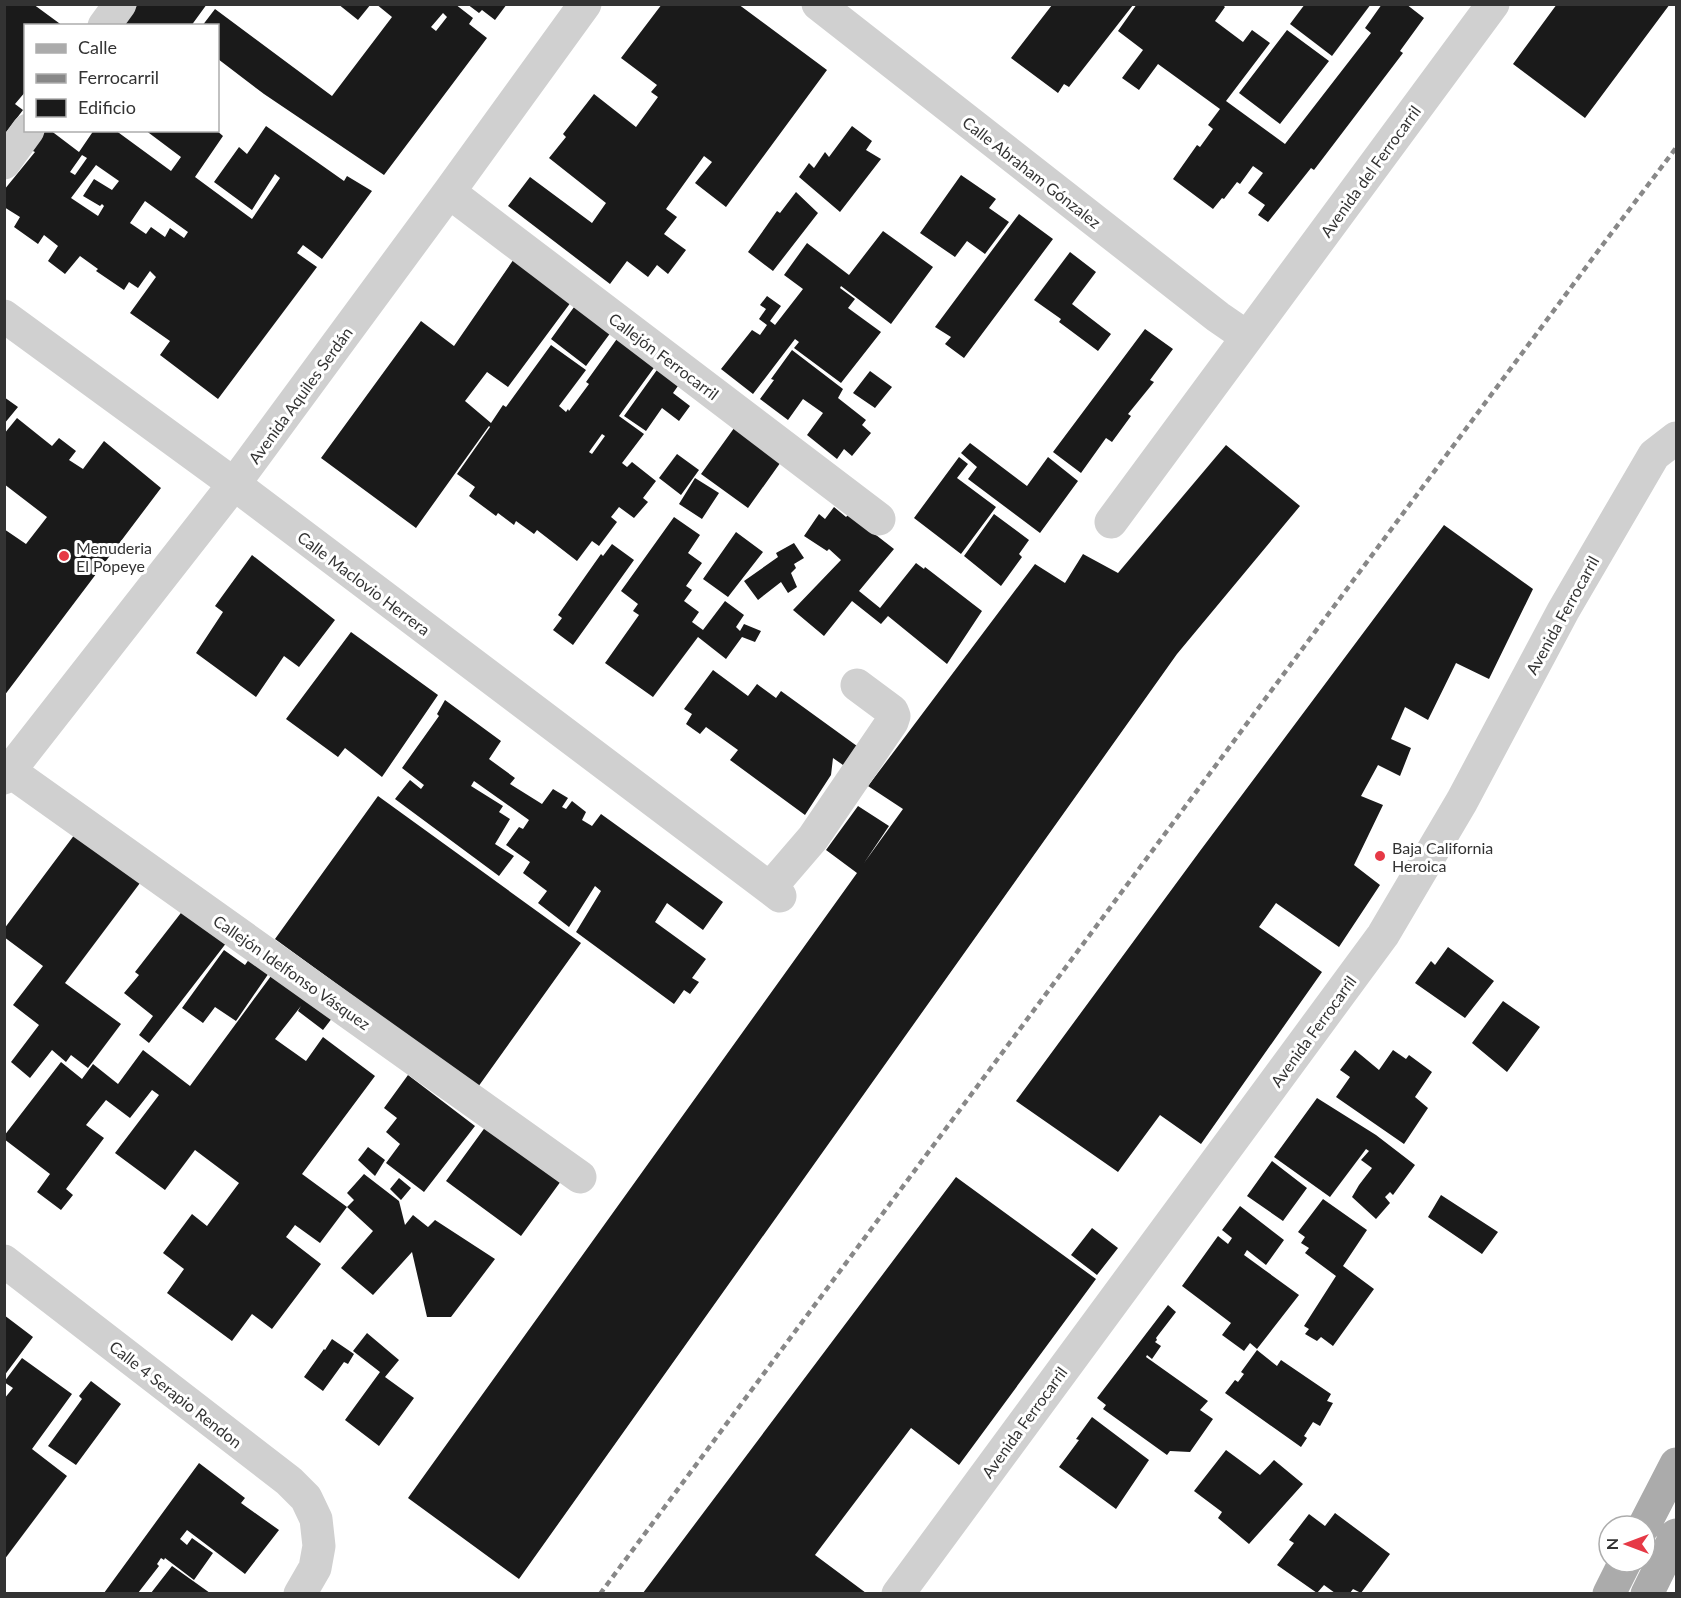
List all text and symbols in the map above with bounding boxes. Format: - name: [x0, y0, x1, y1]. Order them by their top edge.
- legend: [24, 24, 219, 132]
- text: Calle: [78, 36, 117, 58]
- text: Ferrocarril: [78, 66, 159, 88]
- text: Edificio: [78, 96, 136, 118]
- street label: Avenida del Ferrocarril: [1316, 102, 1424, 240]
- street label: Calle Abraham Gónzalez: [959, 112, 1105, 232]
- street label: Callejón Ferrocarril: [605, 309, 723, 403]
- street label: Avenida Aquiles Serdán: [244, 323, 356, 467]
- street label: Calle Maclovio Herrera: [294, 527, 434, 639]
- place label: Menuderia El Popeye: [76, 538, 152, 575]
- marker: Menuderia El Popeye: [57, 549, 71, 563]
- street label: Avenida Ferrocarril: [1522, 552, 1602, 678]
- place label: Baja California Heroica: [1392, 838, 1493, 875]
- marker: Baja California Heroica: [1373, 849, 1387, 863]
- street label: Callejón Idelfonso Vásquez: [210, 911, 374, 1033]
- street label: Avenida Ferrocarril: [1266, 972, 1360, 1090]
- street label: Calle 4 Serapio Rendon: [106, 1336, 246, 1452]
- street label: Avenida Ferrocarril: [977, 1363, 1071, 1481]
- north arrow: [1597, 1514, 1657, 1574]
- text: N: [1602, 1538, 1621, 1550]

